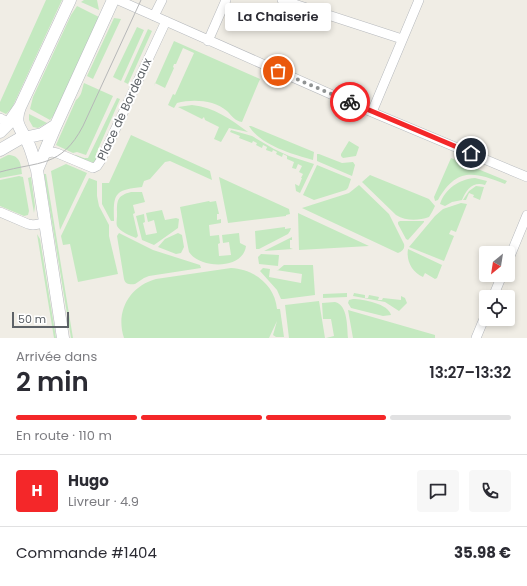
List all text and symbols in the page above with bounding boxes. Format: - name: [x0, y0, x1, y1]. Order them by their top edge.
- callout: La Chaiserie: [225, 3, 331, 31]
- text: La Chaiserie: [238, 7, 318, 26]
- pin: [261, 54, 295, 88]
- street label: Place de Bordeaux: [93, 55, 155, 163]
- icon: bag: [267, 60, 289, 82]
- courier: [330, 82, 370, 122]
- icon: bike: [339, 91, 361, 113]
- pin: [454, 136, 488, 170]
- icon: home: [460, 142, 482, 164]
- north arrow: [479, 246, 515, 282]
- map controls: [479, 246, 515, 326]
- button: locate: [479, 290, 515, 326]
- scale bar: [12, 310, 69, 329]
- text: 50 m: [18, 311, 46, 327]
- text: Arrivée dans: [16, 347, 97, 366]
- text: 13:27–13:32: [429, 362, 511, 383]
- text: 2 min: [16, 364, 89, 400]
- text: En route · 110 m: [16, 426, 112, 445]
- text: Hugo: [68, 470, 109, 491]
- button: chat: [417, 470, 459, 512]
- button: phone: [469, 470, 511, 512]
- text: H: [32, 480, 42, 501]
- text: Livreur · 4.9: [68, 492, 139, 511]
- text: Commande #1404: [16, 542, 157, 563]
- text: 35.98 €: [454, 542, 511, 563]

